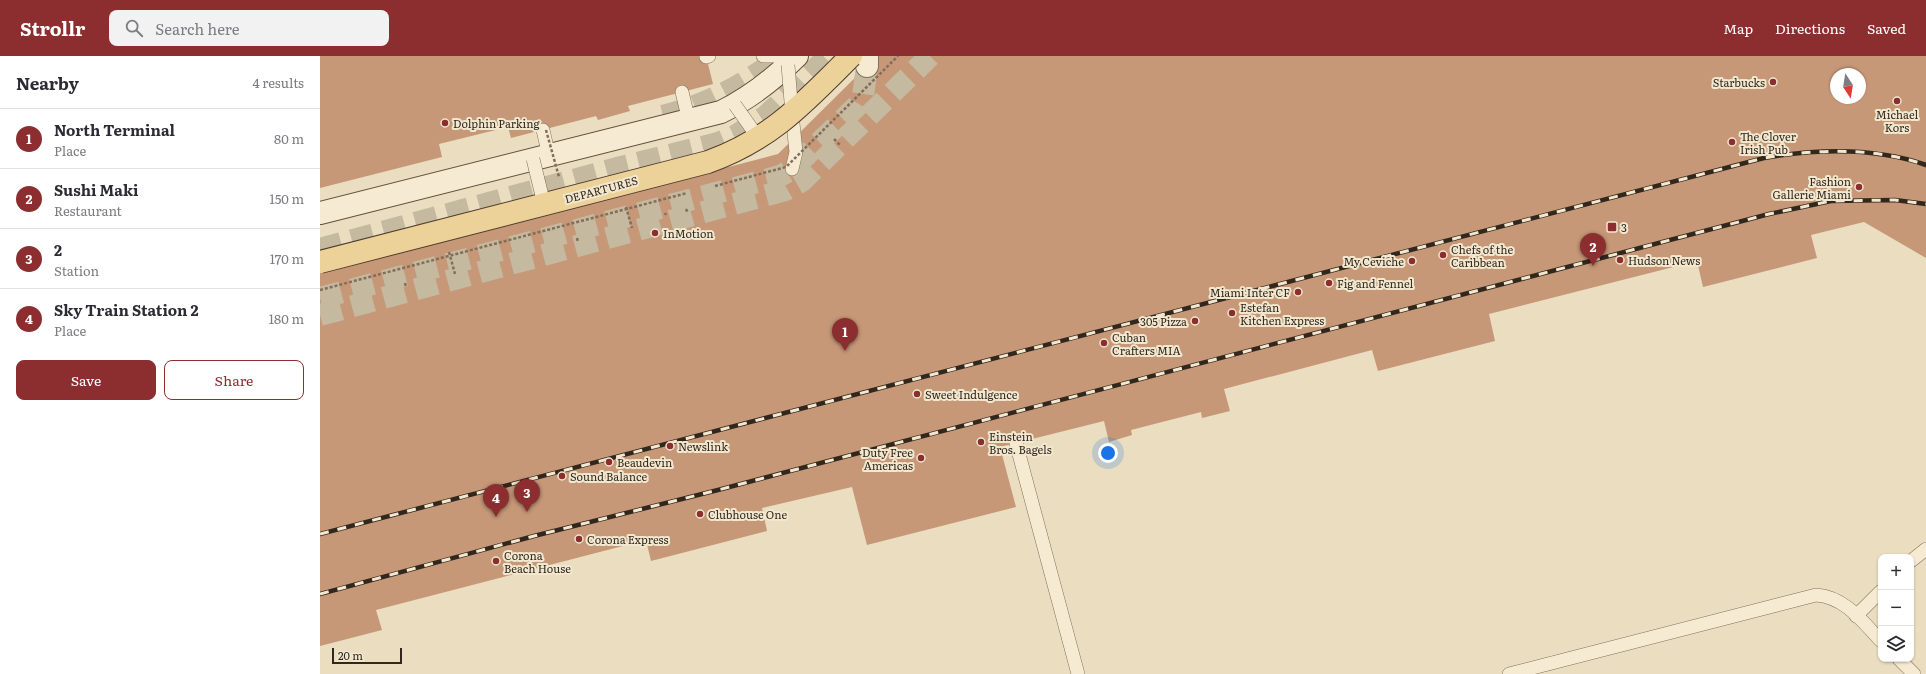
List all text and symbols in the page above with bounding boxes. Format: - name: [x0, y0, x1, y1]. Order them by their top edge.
- search box: [109, 10, 389, 46]
- text: Strollr: [20, 14, 85, 42]
- icon: search: [123, 17, 145, 39]
- text: Search here: [155, 17, 240, 40]
- text: Map: [1723, 18, 1753, 38]
- text: Directions: [1775, 18, 1845, 38]
- text: Saved: [1867, 18, 1906, 38]
- north arrow: [1830, 68, 1866, 104]
- text: Nearby: [16, 70, 79, 95]
- text: 4 results: [253, 73, 304, 92]
- place label: Starbucks: [1713, 74, 1765, 90]
- marker: Starbucks: [1768, 77, 1778, 87]
- marker: Michael Kors: [1892, 96, 1902, 106]
- place label: Michael Kors: [1876, 106, 1918, 135]
- place label: Dolphin Parking: [453, 115, 540, 131]
- text: North Terminal: [54, 118, 175, 141]
- marker: Dolphin Parking: [440, 118, 450, 128]
- place label: The Clover Irish Pub: [1740, 128, 1797, 157]
- text: 1: [26, 129, 32, 148]
- text: 80 m: [274, 129, 304, 148]
- marker: The Clover Irish Pub: [1727, 137, 1737, 147]
- text: Place: [54, 141, 86, 160]
- street label: DEPARTURES: [563, 172, 639, 206]
- place label: Fashion Gallerie Miami: [1772, 173, 1851, 202]
- text: Sushi Maki: [54, 178, 138, 201]
- marker: Fashion Gallerie Miami: [1854, 182, 1864, 192]
- text: 2: [26, 189, 32, 208]
- text: 150 m: [269, 189, 304, 208]
- text: Restaurant: [54, 201, 122, 220]
- place label: 3: [1621, 219, 1627, 235]
- marker: 3: [1606, 221, 1618, 233]
- place label: InMotion: [663, 225, 714, 241]
- marker: InMotion: [650, 228, 660, 238]
- pin: 2: [1580, 233, 1606, 266]
- text: 2: [54, 238, 62, 261]
- place label: Chefs of the Caribbean: [1451, 241, 1513, 270]
- text: 3: [25, 249, 33, 268]
- text: 170 m: [270, 249, 304, 268]
- marker: Chefs of the Caribbean: [1438, 250, 1448, 260]
- place label: Hudson News: [1628, 252, 1700, 268]
- place label: My Ceviche: [1344, 253, 1404, 269]
- marker: Hudson News: [1615, 255, 1625, 265]
- marker: My Ceviche: [1407, 256, 1417, 266]
- text: Station: [54, 261, 99, 280]
- place label: Fig and Fennel: [1337, 275, 1414, 291]
- marker: Fig and Fennel: [1324, 278, 1334, 288]
- place label: Miami Inter CF: [1210, 284, 1290, 300]
- marker: Miami Inter CF: [1293, 287, 1303, 297]
- text: Sky Train Station 2: [54, 298, 198, 321]
- place label: Estefan Kitchen Express: [1240, 299, 1324, 328]
- marker: Estefan Kitchen Express: [1227, 308, 1237, 318]
- text: 4: [25, 309, 33, 328]
- text: 180 m: [269, 309, 304, 328]
- place label: 305 Pizza: [1140, 313, 1187, 329]
- marker: 305 Pizza: [1190, 316, 1200, 326]
- pin: 1: [832, 318, 858, 351]
- text: Place: [54, 321, 86, 340]
- place label: Cuban Crafters MIA: [1112, 329, 1181, 358]
- marker: Cuban Crafters MIA: [1099, 338, 1109, 348]
- button: Save: [16, 360, 156, 400]
- button: Share: [164, 360, 304, 400]
- place label: Sweet Indulgence: [925, 386, 1018, 402]
- marker: Sweet Indulgence: [912, 389, 922, 399]
- place label: Einstein Bros. Bagels: [989, 428, 1052, 457]
- marker: Einstein Bros. Bagels: [976, 437, 986, 447]
- place label: Newslink: [678, 438, 728, 454]
- marker: Newslink: [665, 441, 675, 451]
- your location: [1098, 443, 1118, 463]
- place label: Duty Free Americas: [862, 444, 913, 473]
- marker: Duty Free Americas: [916, 453, 926, 463]
- place label: Beaudevin: [617, 454, 672, 470]
- marker: Beaudevin: [604, 457, 614, 467]
- place label: Sound Balance: [570, 468, 647, 484]
- marker: Sound Balance: [557, 471, 567, 481]
- pin: 3: [514, 479, 540, 512]
- pin: 4: [483, 484, 509, 517]
- place label: Clubhouse One: [708, 506, 787, 522]
- marker: Clubhouse One: [695, 509, 705, 519]
- place label: Corona Express: [587, 531, 668, 547]
- marker: Corona Express: [574, 534, 584, 544]
- place label: Corona Beach House: [504, 547, 571, 576]
- map controls: [1878, 554, 1914, 662]
- button: +: [1878, 554, 1914, 590]
- marker: Corona Beach House: [491, 556, 501, 566]
- button: −: [1878, 590, 1914, 626]
- button: layers: [1878, 626, 1914, 662]
- scale bar: [332, 646, 402, 665]
- text: 20 m: [338, 647, 363, 663]

